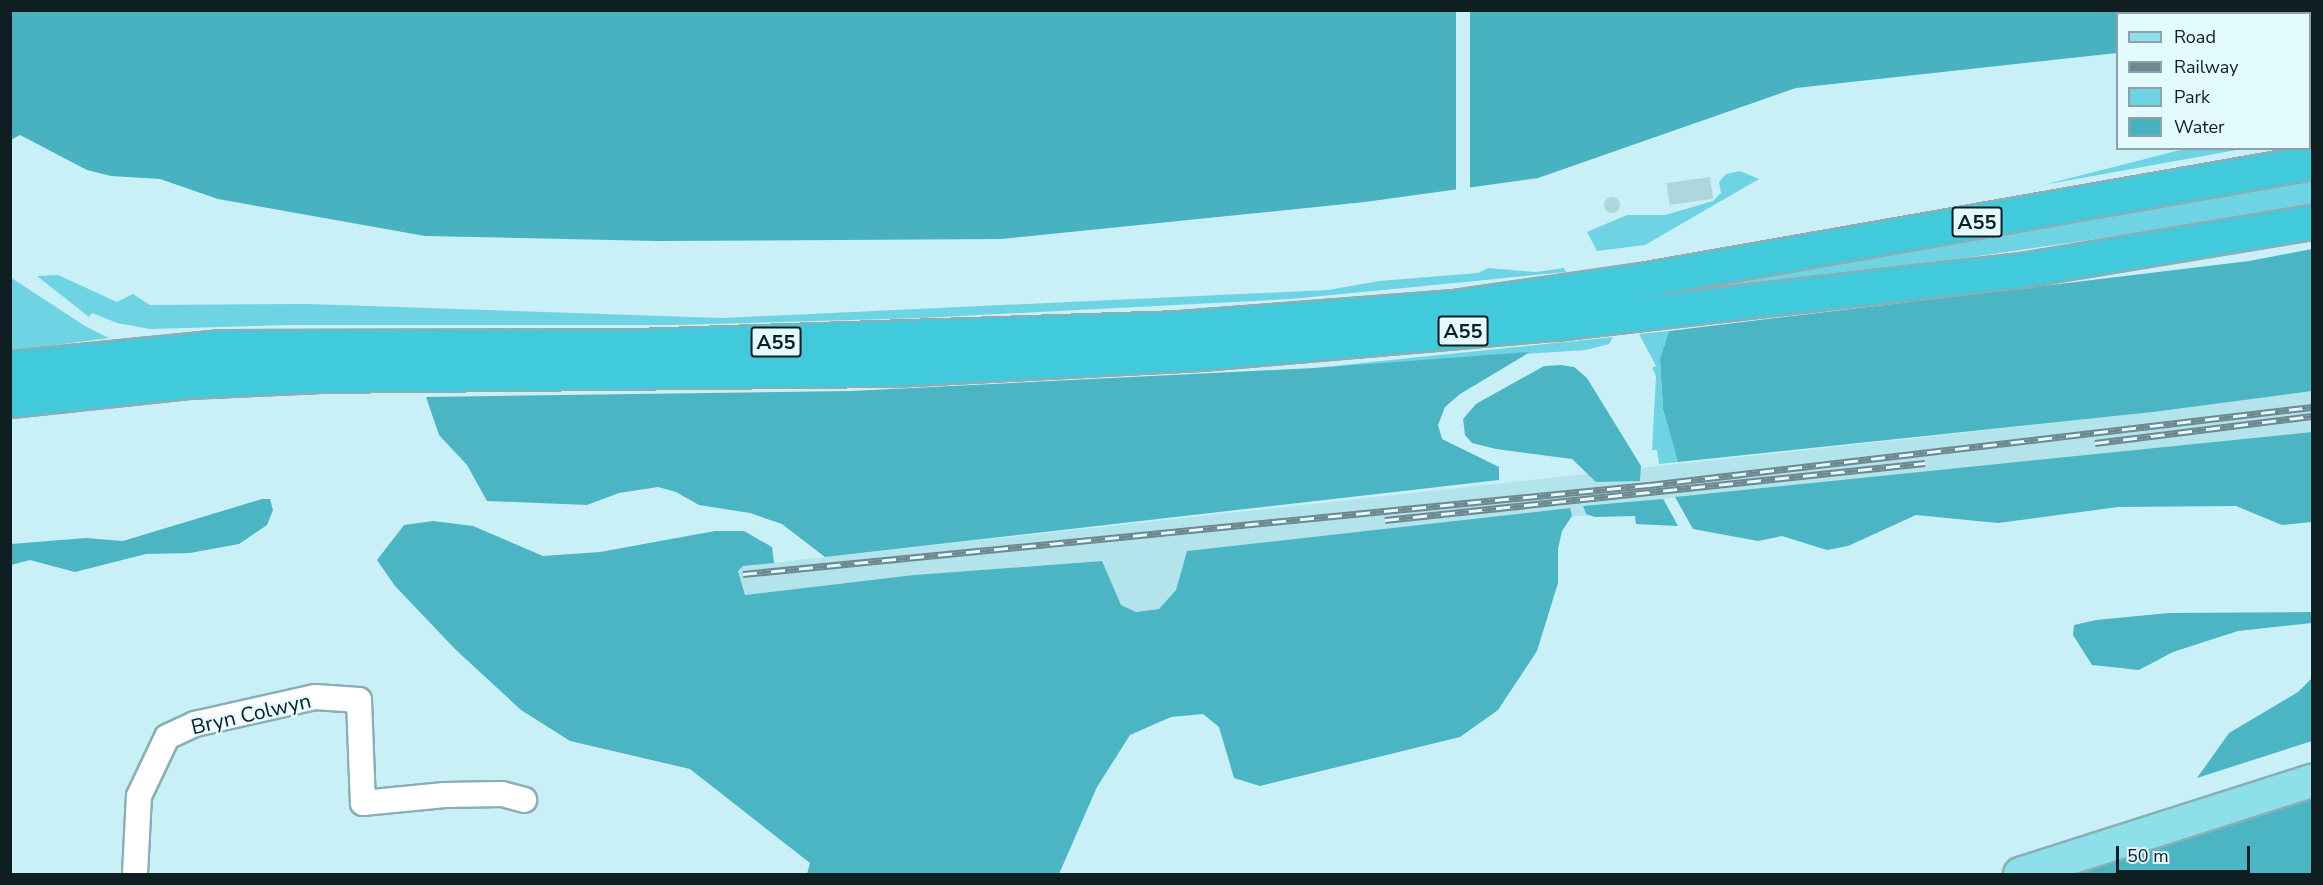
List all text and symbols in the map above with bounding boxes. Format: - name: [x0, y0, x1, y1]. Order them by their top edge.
- legend: [2116, 12, 2311, 150]
- text: Road: [2174, 25, 2216, 49]
- text: Railway: [2174, 55, 2239, 79]
- text: Park: [2174, 85, 2210, 109]
- text: Water: [2174, 115, 2225, 139]
- road number: A55: [1952, 205, 2002, 239]
- road number: A55: [1438, 314, 1488, 348]
- road number: A55: [750, 325, 802, 359]
- street label: Bryn Colwyn: [189, 688, 313, 740]
- scale bar: [2119, 834, 2252, 872]
- text: 50 m: [2127, 844, 2169, 868]

